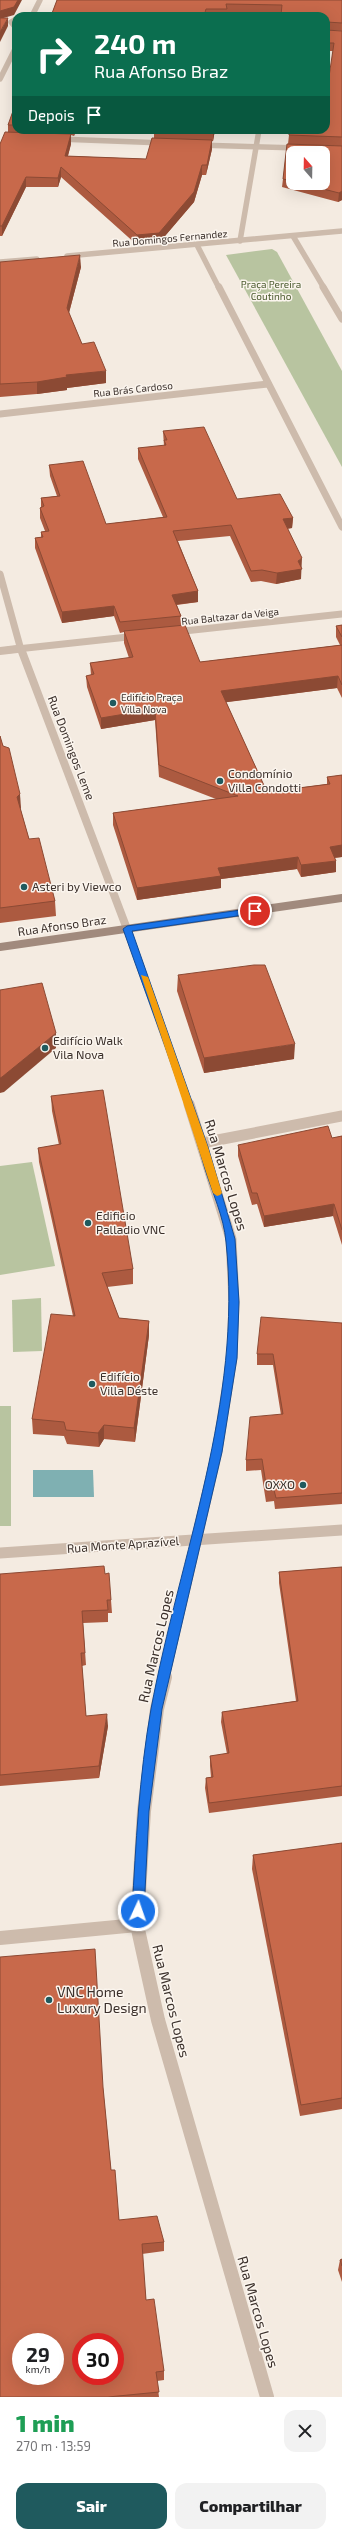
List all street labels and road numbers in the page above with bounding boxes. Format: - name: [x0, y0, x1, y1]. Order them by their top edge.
- street label: Rua Domingos Fernandez: [112, 227, 228, 249]
- street label: Rua Brás Cardoso: [93, 379, 174, 399]
- street label: Rua Baltazar da Veiga: [181, 605, 279, 627]
- street label: Rua Domingos Leme: [46, 694, 98, 802]
- street label: Rua Afonso Braz: [17, 912, 107, 938]
- street label: Rua Marcos Lopes: [201, 1117, 252, 1233]
- street label: Rua Monte Aprazível: [66, 1533, 180, 1555]
- street label: Rua Marcos Lopes: [134, 1588, 177, 1704]
- street label: Rua Marcos Lopes: [149, 1943, 194, 2059]
- street label: Rua Marcos Lopes: [234, 2254, 283, 2370]

